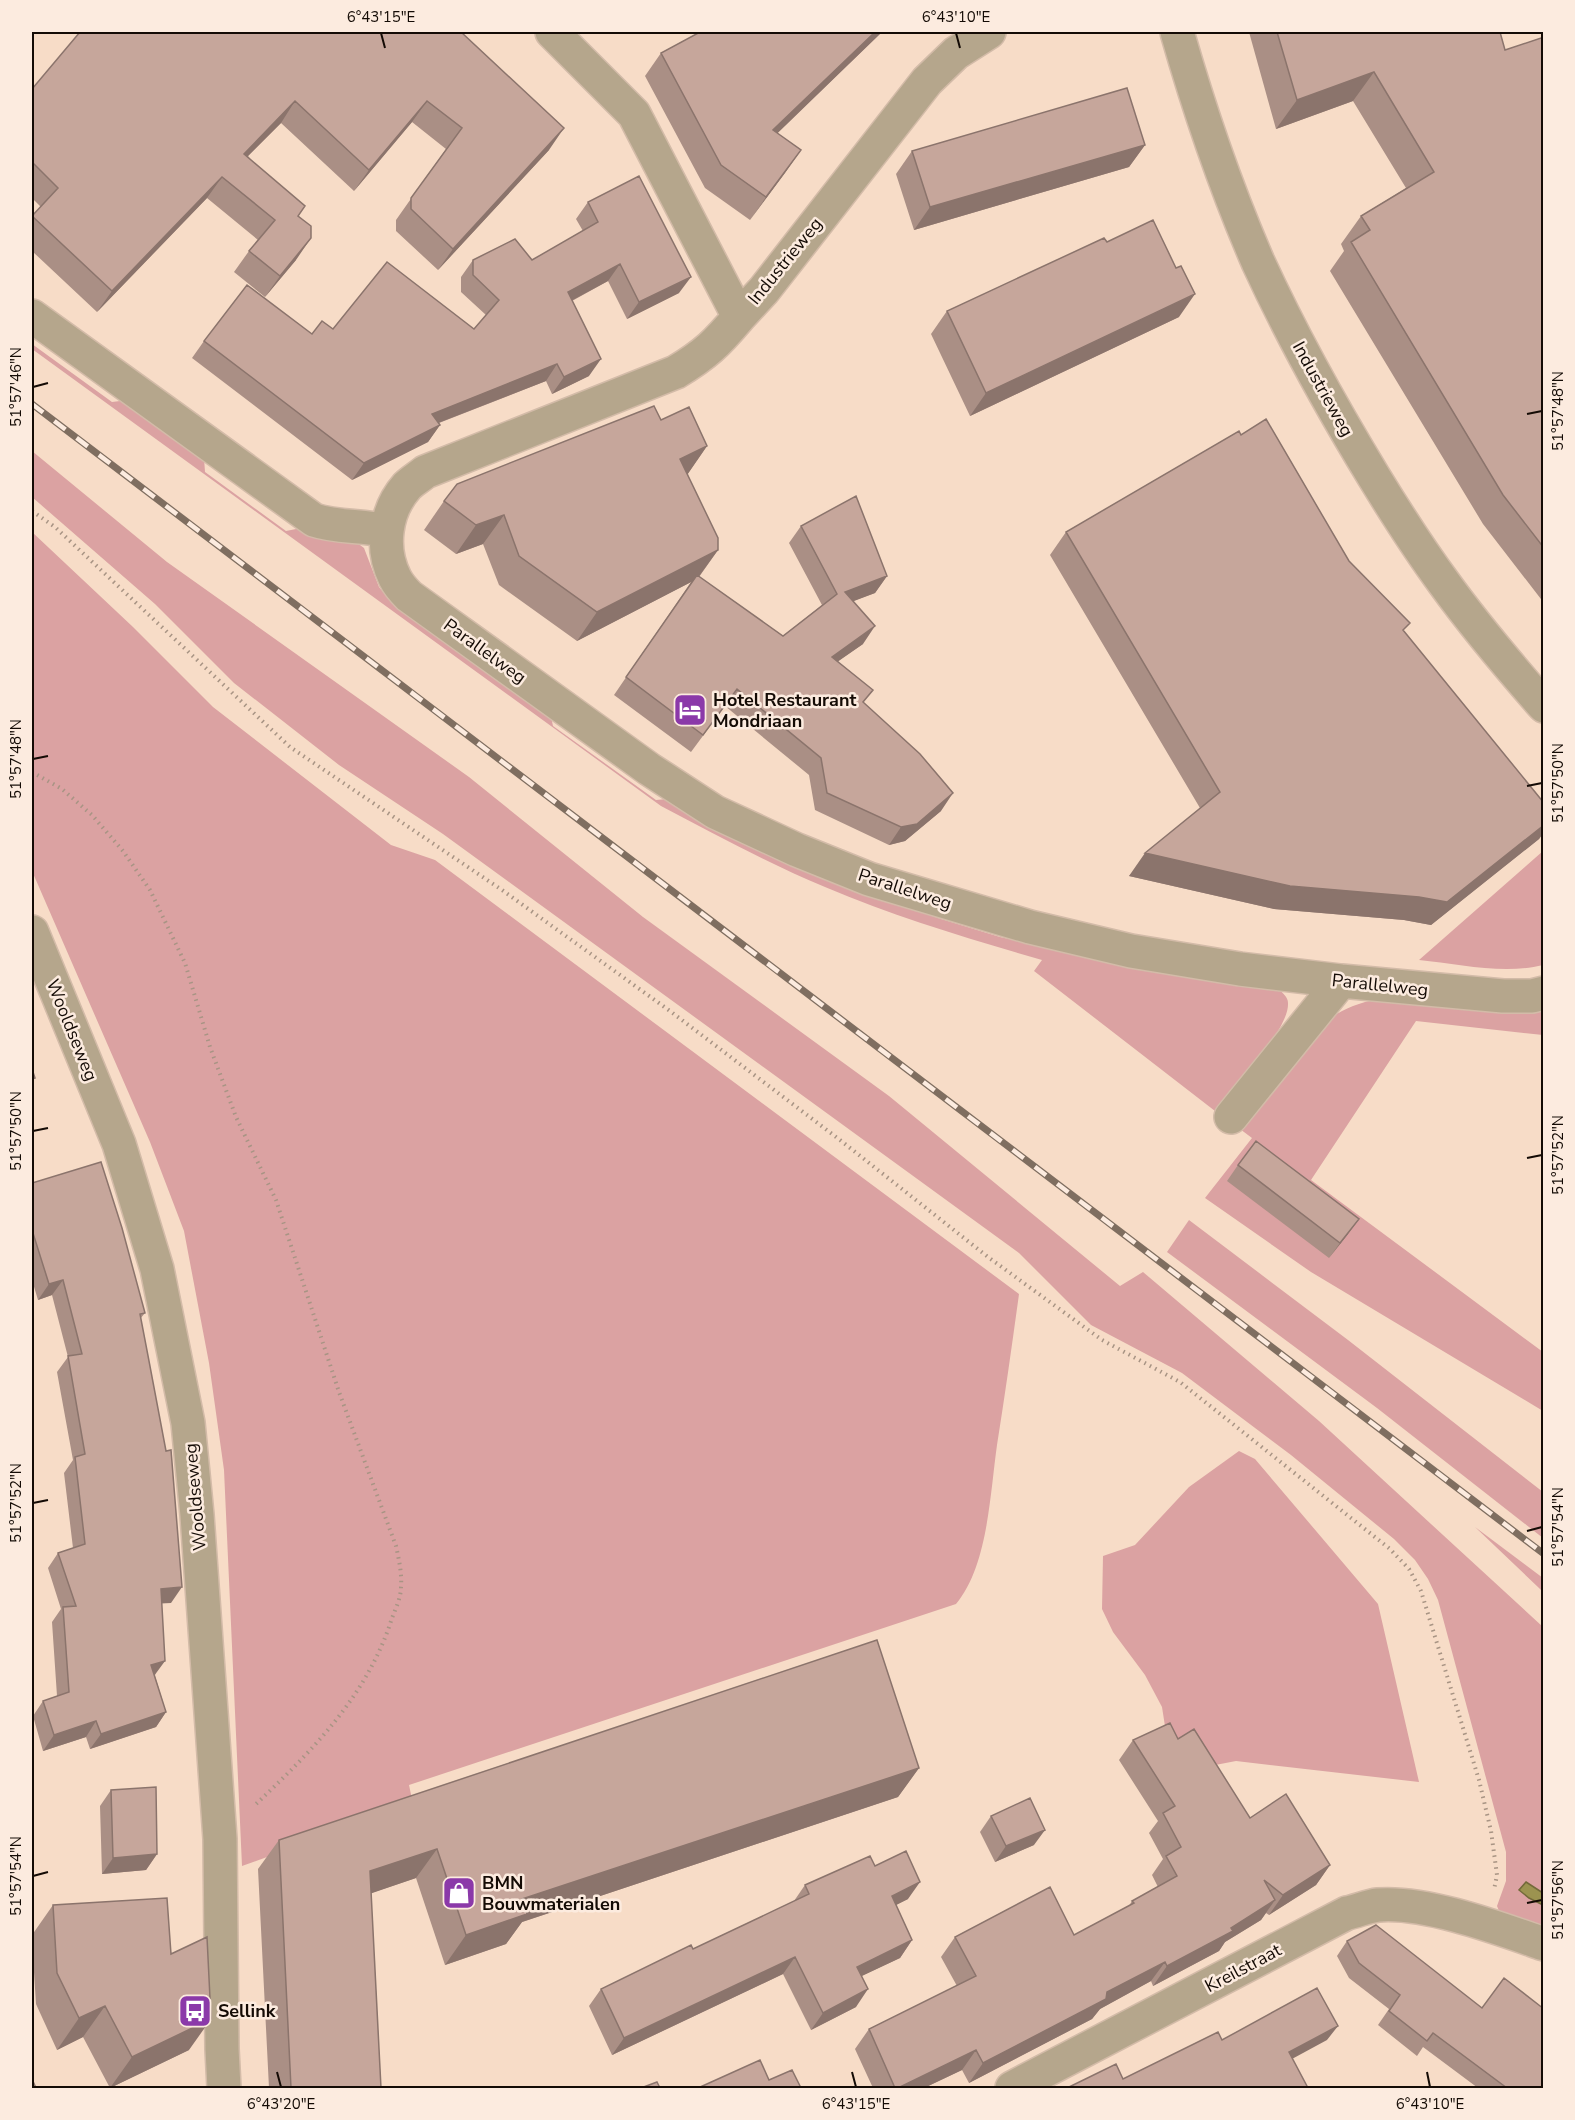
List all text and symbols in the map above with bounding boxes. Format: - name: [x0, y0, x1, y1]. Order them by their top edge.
- text: 6°43'15"E: [347, 7, 415, 27]
- text: 6°43'10"E: [922, 7, 990, 27]
- street label: Industrieweg: [742, 212, 828, 310]
- street label: Industrieweg: [1287, 337, 1359, 441]
- text: 51°57'46"N: [6, 347, 26, 427]
- text: 51°57'48"N: [1548, 371, 1568, 451]
- street label: Parallelweg: [439, 613, 531, 689]
- place label: Hotel Restaurant Mondriaan: [713, 688, 856, 733]
- hotel icon: Hotel Restaurant Mondriaan: [672, 692, 708, 728]
- text: 51°57'48"N: [6, 719, 26, 799]
- text: 51°57'50"N: [1548, 743, 1568, 823]
- street label: Parallelweg: [855, 863, 955, 915]
- street label: Parallelweg: [1331, 968, 1429, 1002]
- street label: Wooldseweg: [41, 976, 103, 1084]
- text: 51°57'50"N: [6, 1091, 26, 1171]
- text: 51°57'52"N: [1548, 1115, 1568, 1195]
- street label: Wooldseweg: [178, 1442, 212, 1552]
- text: 51°57'52"N: [6, 1463, 26, 1543]
- text: 51°57'54"N: [1548, 1487, 1568, 1567]
- text: 51°57'54"N: [6, 1836, 26, 1916]
- text: 51°57'56"N: [1548, 1860, 1568, 1940]
- place label: BMN Bouwmaterialen: [482, 1871, 620, 1916]
- shop icon: BMN Bouwmaterialen: [441, 1875, 477, 1911]
- street label: Kreilstraat: [1201, 1938, 1286, 1998]
- bus stop icon: Sellink: [177, 1993, 213, 2029]
- place label: Sellink: [218, 1999, 276, 2023]
- text: 6°43'20"E: [247, 2094, 315, 2114]
- text: 6°43'15"E: [822, 2094, 890, 2114]
- text: 6°43'10"E: [1396, 2094, 1464, 2114]

